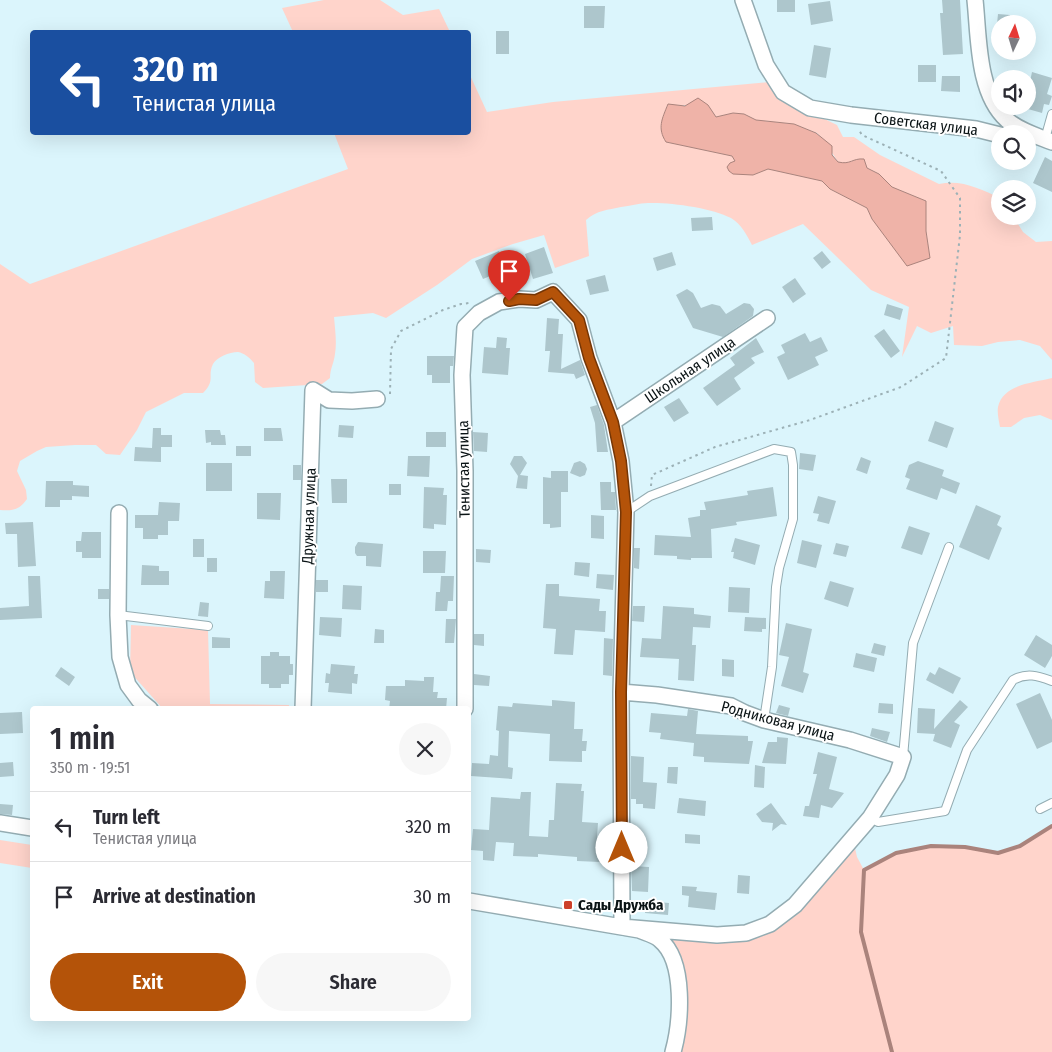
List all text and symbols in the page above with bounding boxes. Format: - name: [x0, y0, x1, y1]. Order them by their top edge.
- north arrow: [991, 15, 1036, 60]
- map controls: [991, 15, 1036, 225]
- text: 320 m: [133, 48, 219, 90]
- icon: left: [50, 50, 115, 115]
- button: sound: [991, 70, 1036, 115]
- text: Тенистая улица: [133, 90, 276, 117]
- street label: Советская улица: [873, 109, 979, 139]
- button: search: [991, 125, 1036, 170]
- button: layers: [991, 180, 1036, 225]
- pin: [488, 250, 530, 301]
- icon: arrive: [495, 257, 523, 285]
- street label: Школьная улица: [641, 333, 739, 407]
- street label: Тенистая улица: [454, 420, 474, 518]
- street label: Дружная улица: [298, 467, 320, 566]
- street label: Родниковая улица: [719, 697, 837, 745]
- text: 1 min: [50, 721, 115, 757]
- button: close: [399, 723, 451, 775]
- text: 350 m · 19:51: [50, 758, 130, 777]
- text: Turn left: [93, 806, 160, 829]
- icon: left: [50, 813, 78, 841]
- text: 320 m: [405, 815, 451, 838]
- position arrow: [595, 821, 647, 873]
- text: Тенистая улица: [93, 829, 197, 848]
- icon: arrive: [50, 883, 78, 911]
- text: Arrive at destination: [93, 885, 256, 908]
- text: 30 m: [413, 885, 451, 908]
- place label: Сады Дружба: [578, 896, 664, 914]
- marker: Сады Дружба: [562, 899, 574, 911]
- button: Exit: [50, 953, 246, 1011]
- button: Share: [256, 953, 451, 1011]

